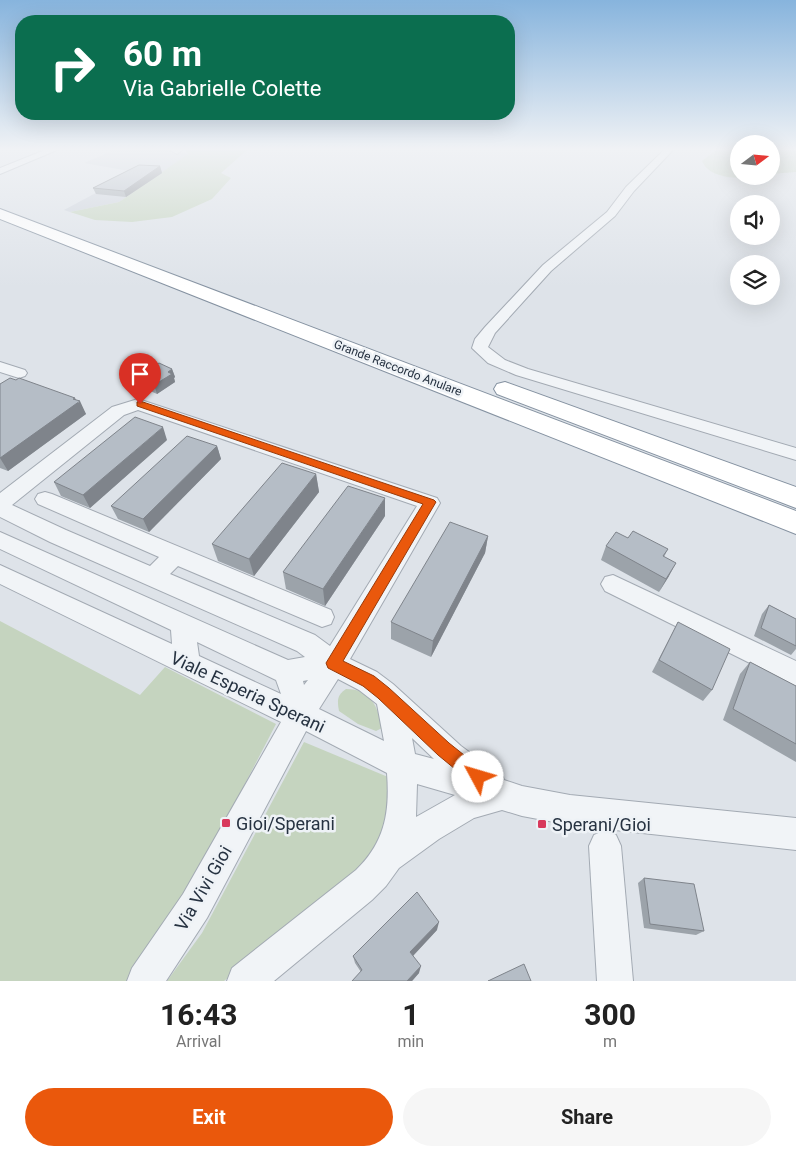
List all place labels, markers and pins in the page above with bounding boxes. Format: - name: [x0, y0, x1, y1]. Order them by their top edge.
- pin: [119, 353, 161, 404]
- place label: Gioi/Sperani: [236, 813, 335, 834]
- place label: Sperani/Gioi: [552, 814, 651, 835]
- marker: Gioi/Sperani: [220, 817, 232, 829]
- marker: Sperani/Gioi: [536, 818, 548, 830]

